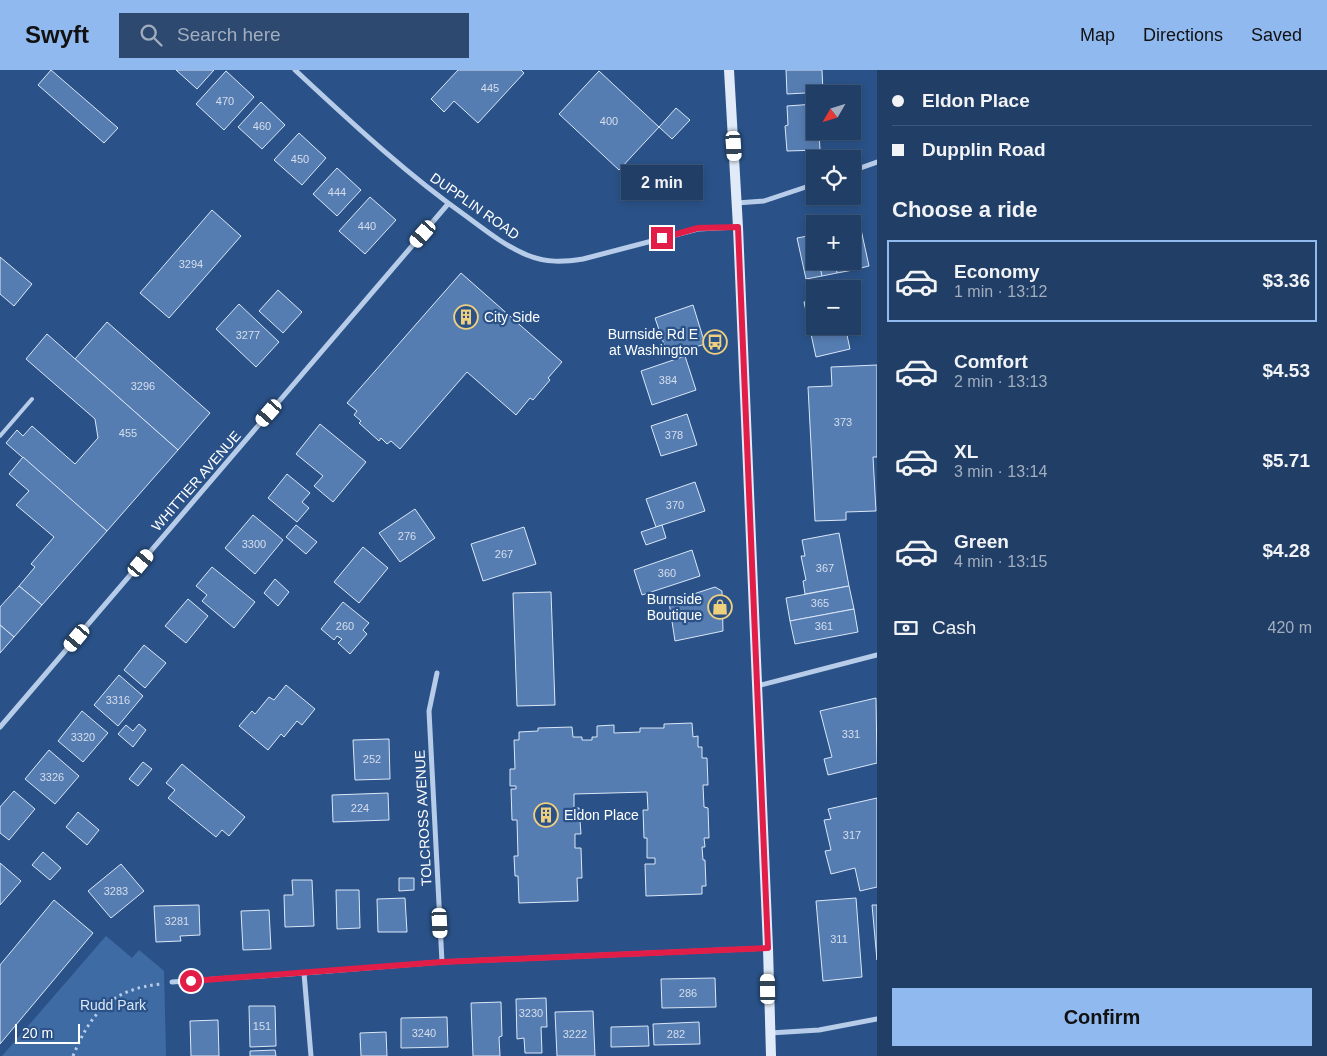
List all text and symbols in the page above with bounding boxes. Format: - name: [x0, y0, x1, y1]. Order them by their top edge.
- search box: [119, 13, 469, 58]
- text: Swyft: [25, 21, 89, 48]
- icon: search: [137, 21, 165, 49]
- text: Search here: [177, 24, 281, 45]
- text: Map: [1080, 25, 1115, 45]
- text: Directions: [1143, 25, 1223, 45]
- text: Saved: [1251, 25, 1302, 45]
- house number: 445: [481, 82, 499, 94]
- north arrow: [806, 85, 861, 140]
- map controls: [806, 85, 861, 335]
- text: Eldon Place: [922, 90, 1030, 111]
- house number: 470: [216, 95, 234, 107]
- house number: 400: [600, 115, 618, 127]
- house number: 460: [253, 120, 271, 132]
- car: [725, 131, 742, 161]
- text: Dupplin Road: [922, 139, 1045, 160]
- button: locate: [806, 150, 861, 205]
- house number: 450: [291, 153, 309, 165]
- callout: 2 min: [621, 166, 703, 200]
- street label: DUPPLIN ROAD: [427, 169, 523, 243]
- text: 2 min: [641, 174, 683, 191]
- house number: 444: [328, 186, 346, 198]
- text: Choose a ride: [892, 197, 1037, 222]
- button: +: [806, 215, 861, 270]
- car: [407, 218, 438, 250]
- house number: 440: [358, 220, 376, 232]
- route end: [651, 227, 673, 249]
- house number: 3294: [179, 258, 203, 270]
- icon: car: [894, 259, 939, 304]
- text: Economy: [954, 261, 1040, 282]
- text: $3.36: [1262, 270, 1310, 291]
- button: −: [806, 280, 861, 335]
- text: 1 min · 13:12: [954, 283, 1047, 300]
- building icon: City Side: [453, 304, 479, 330]
- place label: City Side: [484, 309, 540, 325]
- place label: Burnside Rd E at Washington: [608, 326, 698, 358]
- house number: 3277: [236, 329, 260, 341]
- bus stop icon: Burnside Rd E at Washington: [702, 329, 728, 355]
- icon: car: [894, 349, 939, 394]
- text: Comfort: [954, 351, 1028, 372]
- text: $4.53: [1262, 360, 1310, 381]
- text: 2 min · 13:13: [954, 373, 1047, 390]
- house number: 384: [659, 374, 677, 386]
- house number: 3296: [131, 380, 155, 392]
- car: [253, 397, 284, 429]
- house number: 373: [834, 416, 852, 428]
- house number: 455: [119, 427, 137, 439]
- street label: WHITTIER AVENUE: [148, 428, 244, 534]
- house number: 378: [665, 429, 683, 441]
- icon: car: [894, 439, 939, 484]
- text: XL: [954, 441, 978, 462]
- text: $5.71: [1262, 450, 1310, 471]
- text: 3 min · 13:14: [954, 463, 1047, 480]
- house number: 370: [666, 499, 684, 511]
- icon: car: [894, 529, 939, 574]
- house number: 276: [398, 530, 416, 542]
- text: Green: [954, 531, 1009, 552]
- house number: 3300: [242, 538, 266, 550]
- text: $4.28: [1262, 540, 1310, 561]
- car: [125, 547, 156, 579]
- house number: 267: [495, 548, 513, 560]
- text: 4 min · 13:15: [954, 553, 1047, 570]
- house number: 367: [816, 562, 834, 574]
- house number: 360: [658, 567, 676, 579]
- place label: Burnside Boutique: [647, 591, 702, 623]
- shop icon: Burnside Boutique: [707, 594, 733, 620]
- house number: 365: [811, 597, 829, 609]
- icon: cash: [892, 614, 920, 642]
- text: Cash: [932, 617, 976, 638]
- text: 420 m: [1268, 619, 1312, 636]
- house number: 260: [336, 620, 354, 632]
- house number: 361: [815, 620, 833, 632]
- car: [61, 622, 92, 654]
- house number: 3316: [106, 694, 130, 706]
- house number: 331: [842, 728, 860, 740]
- house number: 3320: [71, 731, 95, 743]
- street label: TOLCROSS AVENUE: [411, 749, 435, 887]
- house number: 252: [363, 753, 381, 765]
- house number: 3326: [40, 771, 64, 783]
- house number: 224: [351, 802, 369, 814]
- building icon: Eldon Place: [533, 802, 559, 828]
- place label: Eldon Place: [564, 807, 639, 823]
- house number: 317: [843, 829, 861, 841]
- house number: 3283: [104, 885, 128, 897]
- car: [431, 908, 448, 938]
- house number: 3281: [165, 915, 189, 927]
- house number: 311: [830, 933, 848, 945]
- route start: [180, 970, 202, 992]
- car: [760, 974, 775, 1004]
- house number: 286: [679, 987, 697, 999]
- button: Confirm: [892, 988, 1312, 1046]
- park label: Rudd Park: [80, 997, 147, 1013]
- house number: 3230: [519, 1007, 543, 1019]
- house number: 151: [253, 1020, 271, 1032]
- scale bar: [15, 1021, 80, 1044]
- text: 20 m: [22, 1025, 53, 1041]
- house number: 3240: [412, 1027, 436, 1039]
- house number: 3222: [563, 1028, 587, 1040]
- house number: 282: [667, 1028, 685, 1040]

